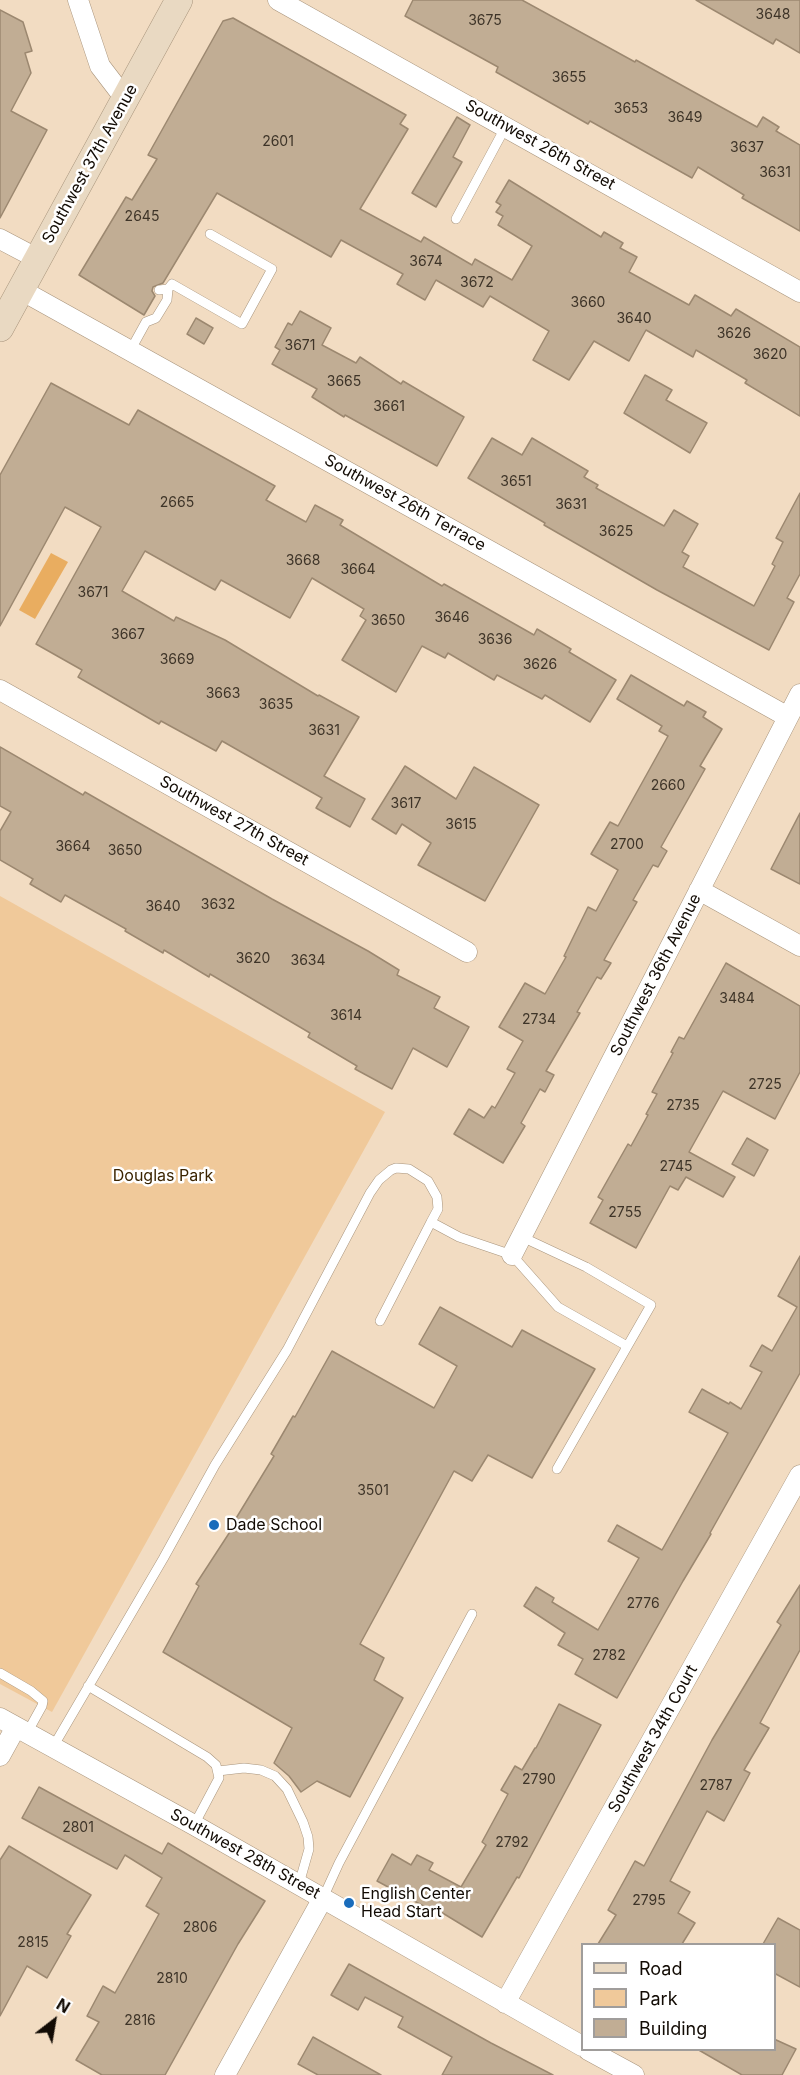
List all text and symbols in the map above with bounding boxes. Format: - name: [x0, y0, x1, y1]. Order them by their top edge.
- house number: 3648: [755, 7, 791, 23]
- house number: 3675: [468, 13, 502, 29]
- house number: 3655: [552, 70, 586, 86]
- street label: Southwest 37th Avenue: [38, 81, 142, 247]
- street label: Southwest 26th Street: [462, 96, 618, 194]
- house number: 3653: [614, 101, 648, 117]
- house number: 3649: [667, 110, 703, 126]
- house number: 2601: [262, 134, 294, 150]
- house number: 3637: [730, 140, 764, 156]
- house number: 3631: [759, 165, 791, 181]
- house number: 2645: [125, 209, 159, 225]
- house number: 3674: [409, 254, 443, 270]
- house number: 3672: [460, 275, 494, 291]
- house number: 3660: [571, 295, 605, 311]
- house number: 3640: [616, 311, 652, 327]
- house number: 3626: [717, 326, 751, 342]
- house number: 3671: [285, 338, 315, 354]
- house number: 3620: [753, 347, 787, 363]
- house number: 3665: [327, 374, 361, 390]
- house number: 3661: [373, 399, 405, 415]
- street label: Southwest 26th Terrace: [321, 451, 489, 555]
- house number: 3651: [500, 474, 532, 490]
- house number: 2665: [160, 495, 194, 511]
- house number: 3631: [555, 497, 587, 513]
- house number: 3625: [599, 524, 633, 540]
- house number: 3668: [286, 553, 320, 569]
- house number: 3664: [340, 562, 376, 578]
- house number: 3671: [78, 585, 108, 601]
- house number: 3646: [434, 610, 470, 626]
- house number: 3650: [371, 613, 405, 629]
- house number: 3667: [111, 627, 145, 643]
- house number: 3636: [478, 632, 512, 648]
- house number: 3669: [160, 652, 194, 668]
- house number: 3626: [523, 657, 557, 673]
- house number: 3663: [206, 686, 240, 702]
- house number: 3635: [259, 697, 293, 713]
- house number: 3631: [308, 723, 340, 739]
- street label: Southwest 27th Street: [156, 772, 312, 870]
- house number: 2660: [651, 778, 685, 794]
- house number: 3617: [391, 796, 421, 812]
- house number: 3615: [445, 817, 477, 833]
- house number: 2700: [610, 837, 644, 853]
- house number: 3664: [55, 839, 91, 855]
- house number: 3650: [108, 843, 142, 859]
- street label: Southwest 36th Avenue: [607, 891, 705, 1059]
- house number: 3632: [201, 897, 235, 913]
- house number: 3640: [145, 899, 181, 915]
- house number: 3620: [236, 951, 270, 967]
- house number: 3634: [290, 953, 326, 969]
- house number: 3484: [719, 991, 755, 1007]
- house number: 3614: [330, 1008, 362, 1024]
- house number: 2734: [522, 1012, 556, 1028]
- house number: 2725: [748, 1077, 782, 1093]
- house number: 2735: [666, 1098, 700, 1114]
- house number: 2745: [659, 1159, 693, 1175]
- park label: Douglas Park: [113, 1166, 213, 1186]
- house number: 2755: [608, 1205, 642, 1221]
- house number: 3501: [357, 1483, 389, 1499]
- place label: Dade School: [226, 1515, 322, 1535]
- marker: Dade School: [207, 1518, 221, 1532]
- house number: 2776: [626, 1596, 660, 1612]
- house number: 2782: [592, 1648, 626, 1664]
- street label: Southwest 34th Court: [604, 1662, 702, 1816]
- house number: 2790: [522, 1772, 556, 1788]
- house number: 2787: [700, 1778, 732, 1794]
- street label: Southwest 28th Street: [167, 1805, 323, 1903]
- house number: 2801: [62, 1820, 94, 1836]
- house number: 2792: [495, 1835, 529, 1851]
- place label: English Center Head Start: [361, 1884, 471, 1922]
- house number: 2795: [632, 1893, 666, 1909]
- marker: English Center Head Start: [342, 1896, 356, 1910]
- house number: 2806: [183, 1920, 217, 1936]
- house number: 2815: [17, 1935, 49, 1951]
- legend: [581, 1943, 776, 2051]
- text: Road: [639, 1958, 682, 1979]
- house number: 2810: [156, 1971, 188, 1987]
- text: Park: [639, 1988, 678, 2009]
- north arrow: [24, 1991, 84, 2051]
- text: N: [53, 1994, 74, 2017]
- house number: 2816: [124, 2013, 156, 2029]
- text: Building: [639, 2018, 707, 2039]

